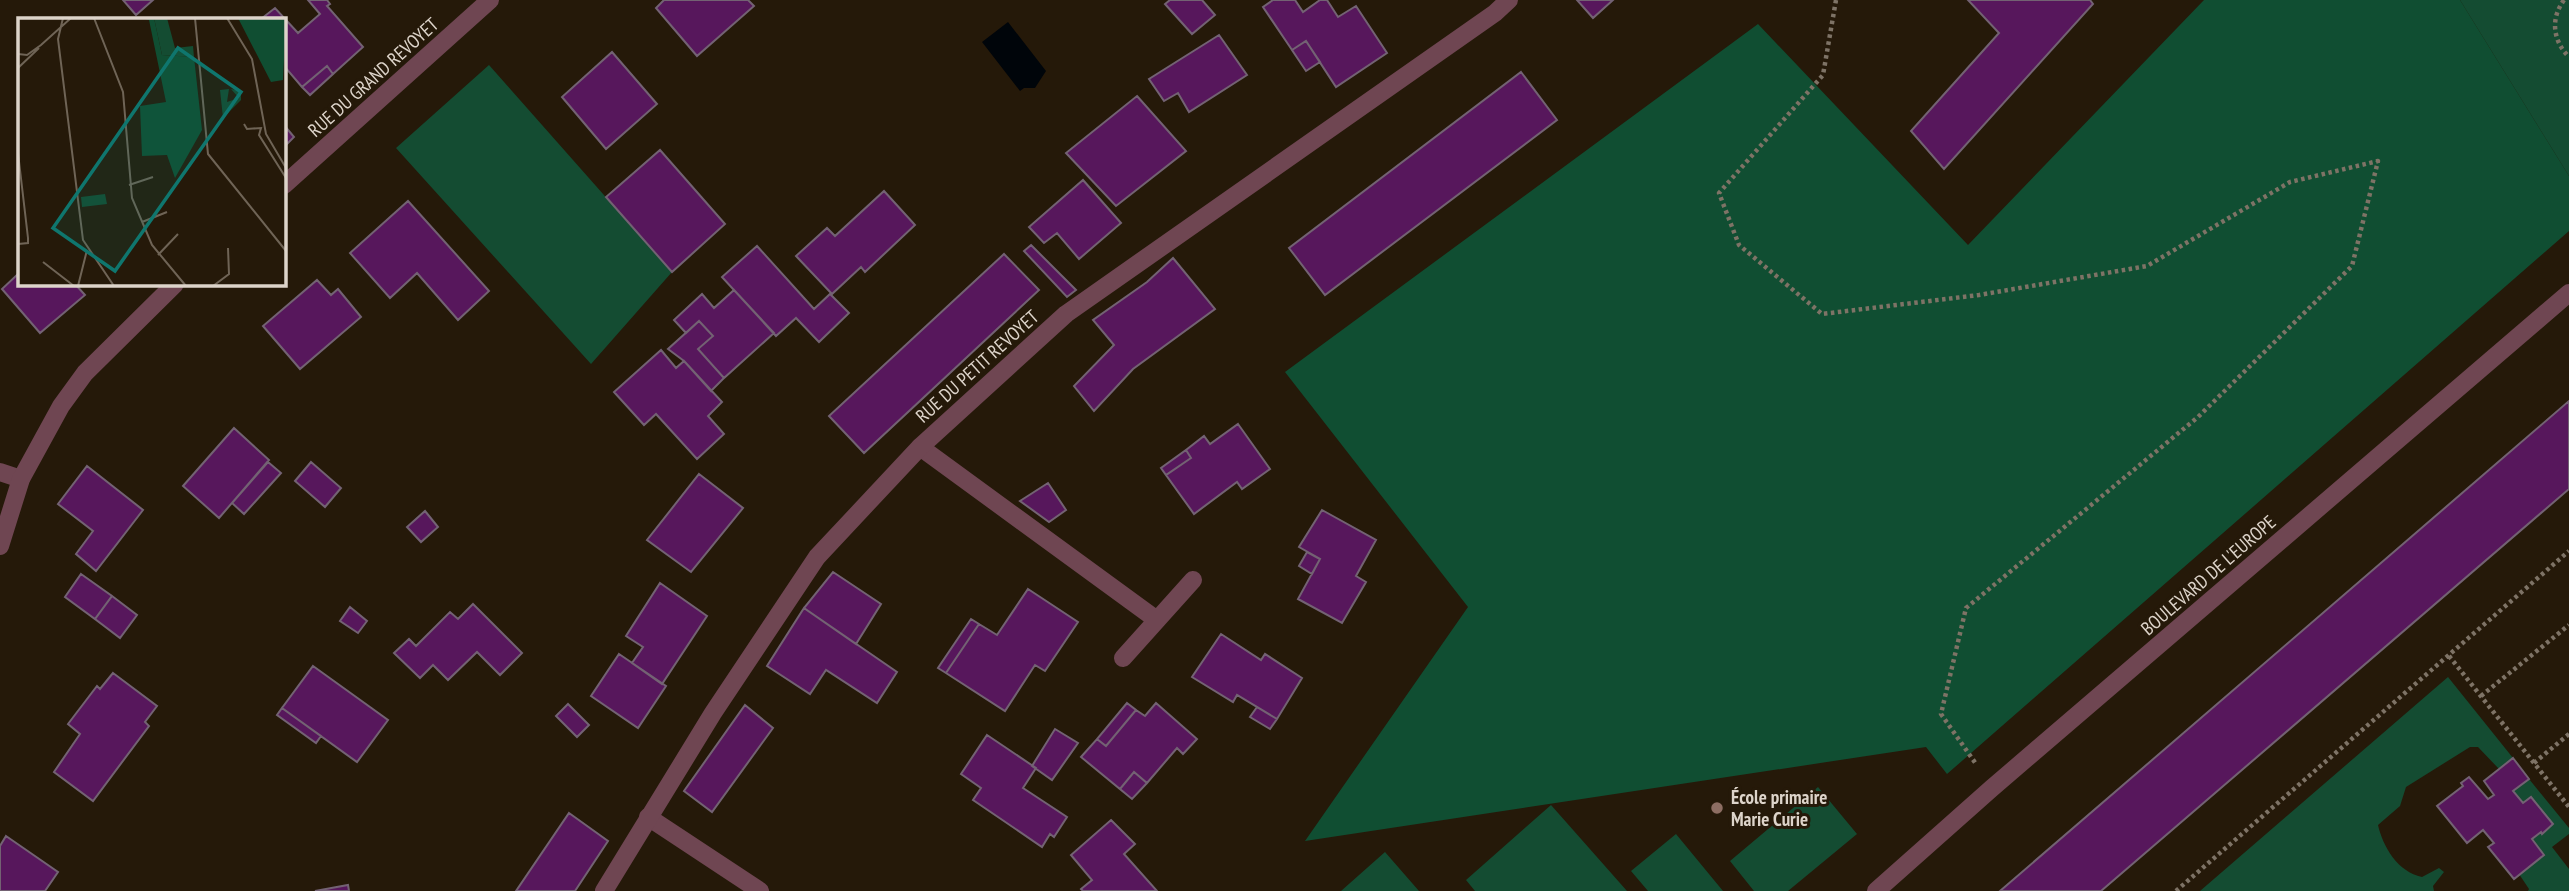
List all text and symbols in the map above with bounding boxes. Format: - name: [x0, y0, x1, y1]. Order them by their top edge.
- street label: RUE DU GRAND REVOYET: [303, 12, 443, 142]
- inset map: [18, 18, 285, 285]
- street label: RUE DU PETIT REVOYET: [911, 304, 1044, 428]
- street label: BOULEVARD DE L'EUROPE: [2136, 510, 2280, 640]
- place label: École primaire Marie Curie: [1731, 785, 1827, 831]
- marker: École primaire Marie Curie: [1709, 800, 1725, 816]

